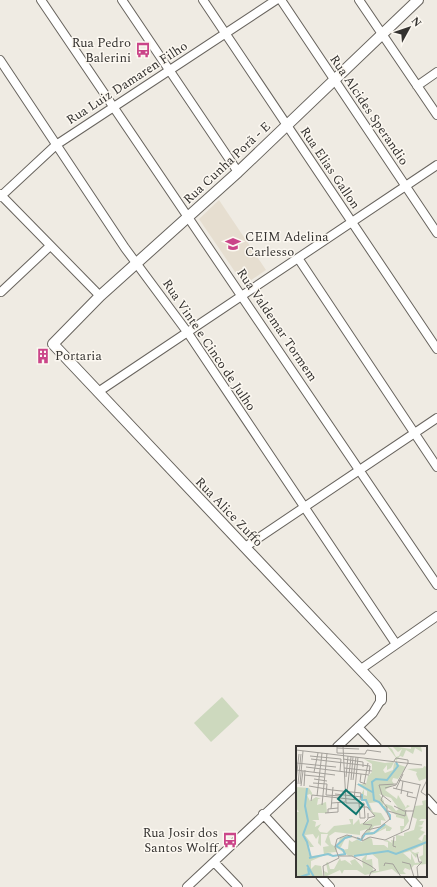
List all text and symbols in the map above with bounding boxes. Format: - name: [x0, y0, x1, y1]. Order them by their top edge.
- north arrow: [389, 8, 429, 48]
- text: N: [407, 13, 426, 31]
- place label: Rua Pedro Balerini: [72, 33, 131, 68]
- street label: Rua Luiz Damaren Filho: [62, 36, 192, 130]
- bus stop icon: Rua Pedro Balerini: [134, 41, 152, 59]
- street label: Rua Alcides Sperandio: [324, 51, 414, 169]
- street label: Rua Cunha Porã - E: [179, 117, 275, 209]
- street label: Rua Elias Gallon: [295, 123, 365, 214]
- place label: CEIM Adelina Carlesso: [245, 227, 329, 262]
- school or university icon: CEIM Adelina Carlesso: [224, 235, 242, 253]
- street label: Rua Valdemar Tormem: [232, 264, 322, 386]
- street label: Rua Vinte e Cinco de Julho: [157, 275, 261, 415]
- place label: Portaria: [55, 346, 102, 366]
- building icon: Portaria: [34, 347, 52, 365]
- street label: Rua Alice Zuffo: [190, 473, 268, 551]
- inset map: [296, 746, 427, 877]
- place label: Rua Josir dos Santos Wolff: [143, 823, 219, 858]
- bus stop icon: Rua Josir dos Santos Wolff: [221, 831, 239, 849]

